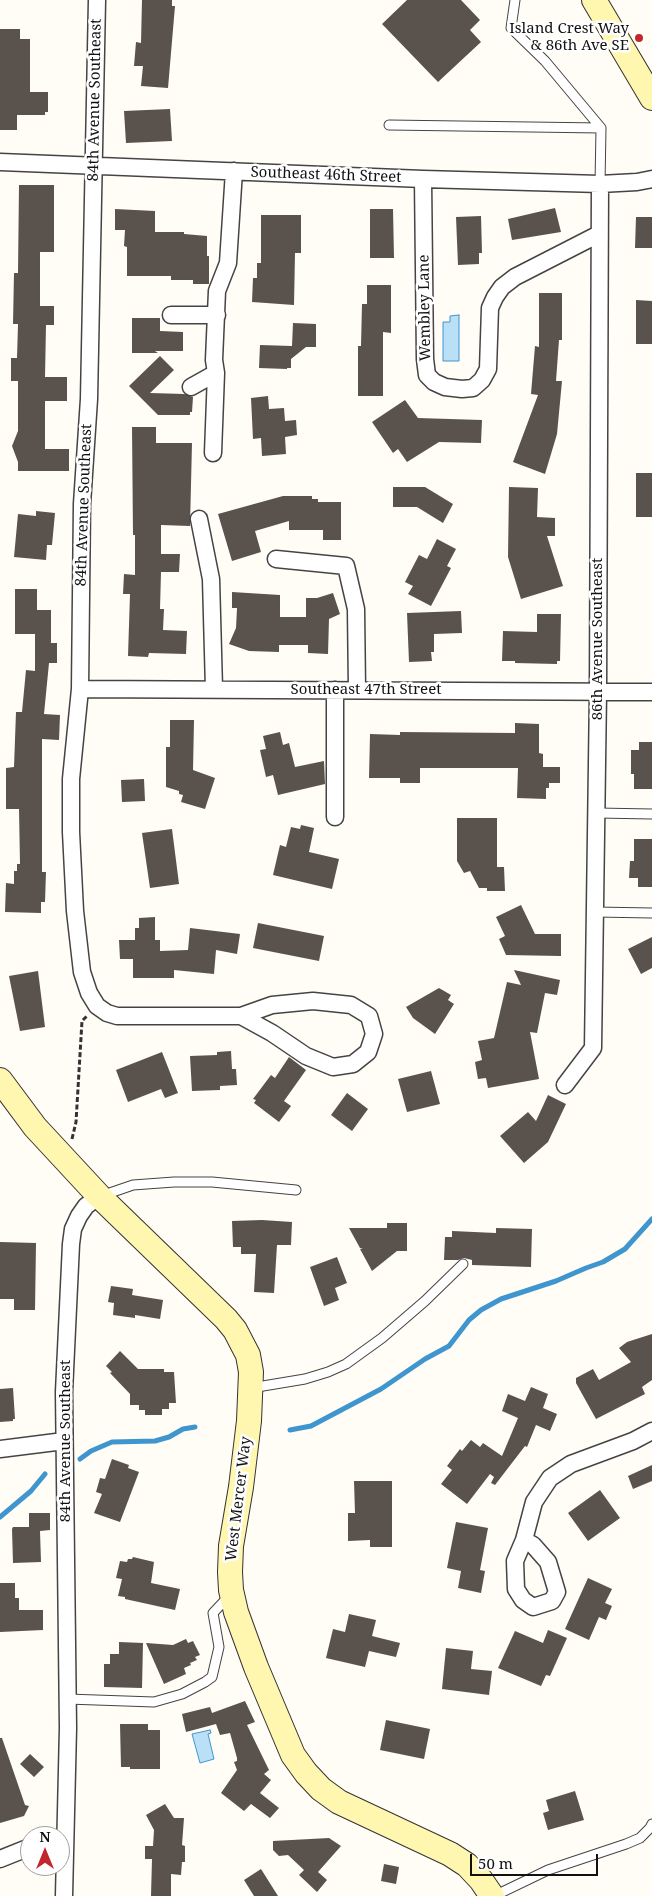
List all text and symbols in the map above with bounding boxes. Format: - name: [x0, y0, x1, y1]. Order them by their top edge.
- street label: 84th Avenue Southeast: [85, 19, 105, 181]
- place label: Island Crest Way & 86th Ave SE: [509, 20, 629, 55]
- marker: Island Crest Way & 86th Ave SE: [633, 32, 645, 44]
- street label: Southeast 46th Street: [250, 163, 402, 187]
- street label: Wembley Lane: [415, 254, 435, 362]
- street label: 84th Avenue Southeast: [72, 423, 96, 587]
- street label: 86th Avenue Southeast: [589, 558, 607, 720]
- street label: Southeast 47th Street: [291, 681, 441, 699]
- street label: 84th Avenue Southeast: [57, 1360, 75, 1522]
- street label: West Mercer Way: [222, 1436, 256, 1562]
- north arrow: [20, 1826, 70, 1876]
- text: N: [39, 1827, 51, 1846]
- scale bar: [472, 1844, 600, 1876]
- text: 50 m: [478, 1853, 513, 1873]

